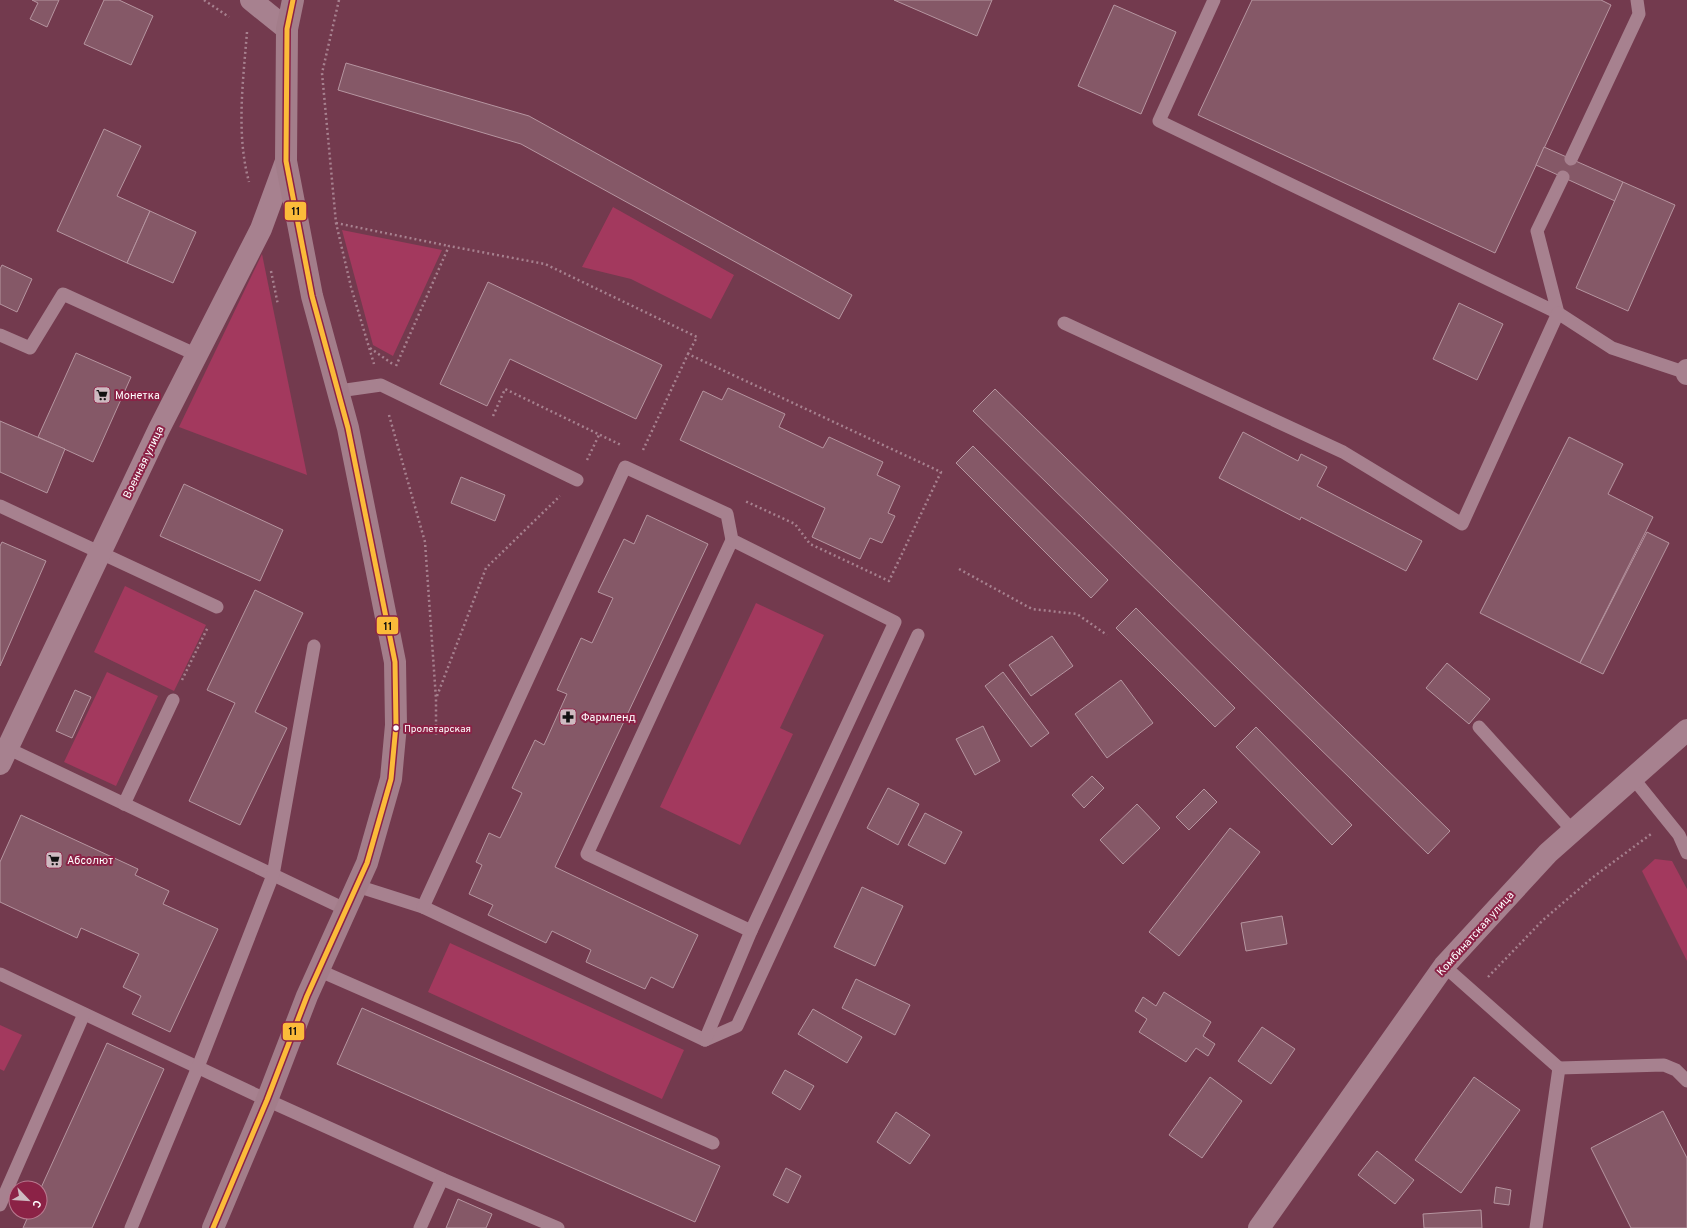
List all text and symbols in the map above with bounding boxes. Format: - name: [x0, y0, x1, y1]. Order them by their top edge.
- line badge: 11: [284, 201, 307, 221]
- text: 11: [292, 205, 300, 219]
- supermarket icon: Монетка: [92, 385, 112, 405]
- place label: Монетка: [115, 389, 160, 403]
- street label: Военная улица: [120, 424, 168, 501]
- line badge: 11: [376, 616, 399, 635]
- text: 11: [384, 620, 392, 634]
- pharmacy icon: Фармленд: [558, 707, 578, 727]
- place label: Фармленд: [581, 711, 636, 725]
- marker: Пролетарская: [391, 723, 401, 733]
- place label: Пролетарская: [404, 723, 471, 736]
- supermarket icon: Абсолют: [44, 850, 64, 870]
- place label: Абсолют: [67, 854, 113, 868]
- street label: Комбинатская улица: [1434, 888, 1518, 979]
- line badge: 11: [282, 1022, 305, 1041]
- text: 11: [289, 1025, 297, 1039]
- north arrow: [8, 1180, 48, 1220]
- text: С: [28, 1198, 44, 1210]

